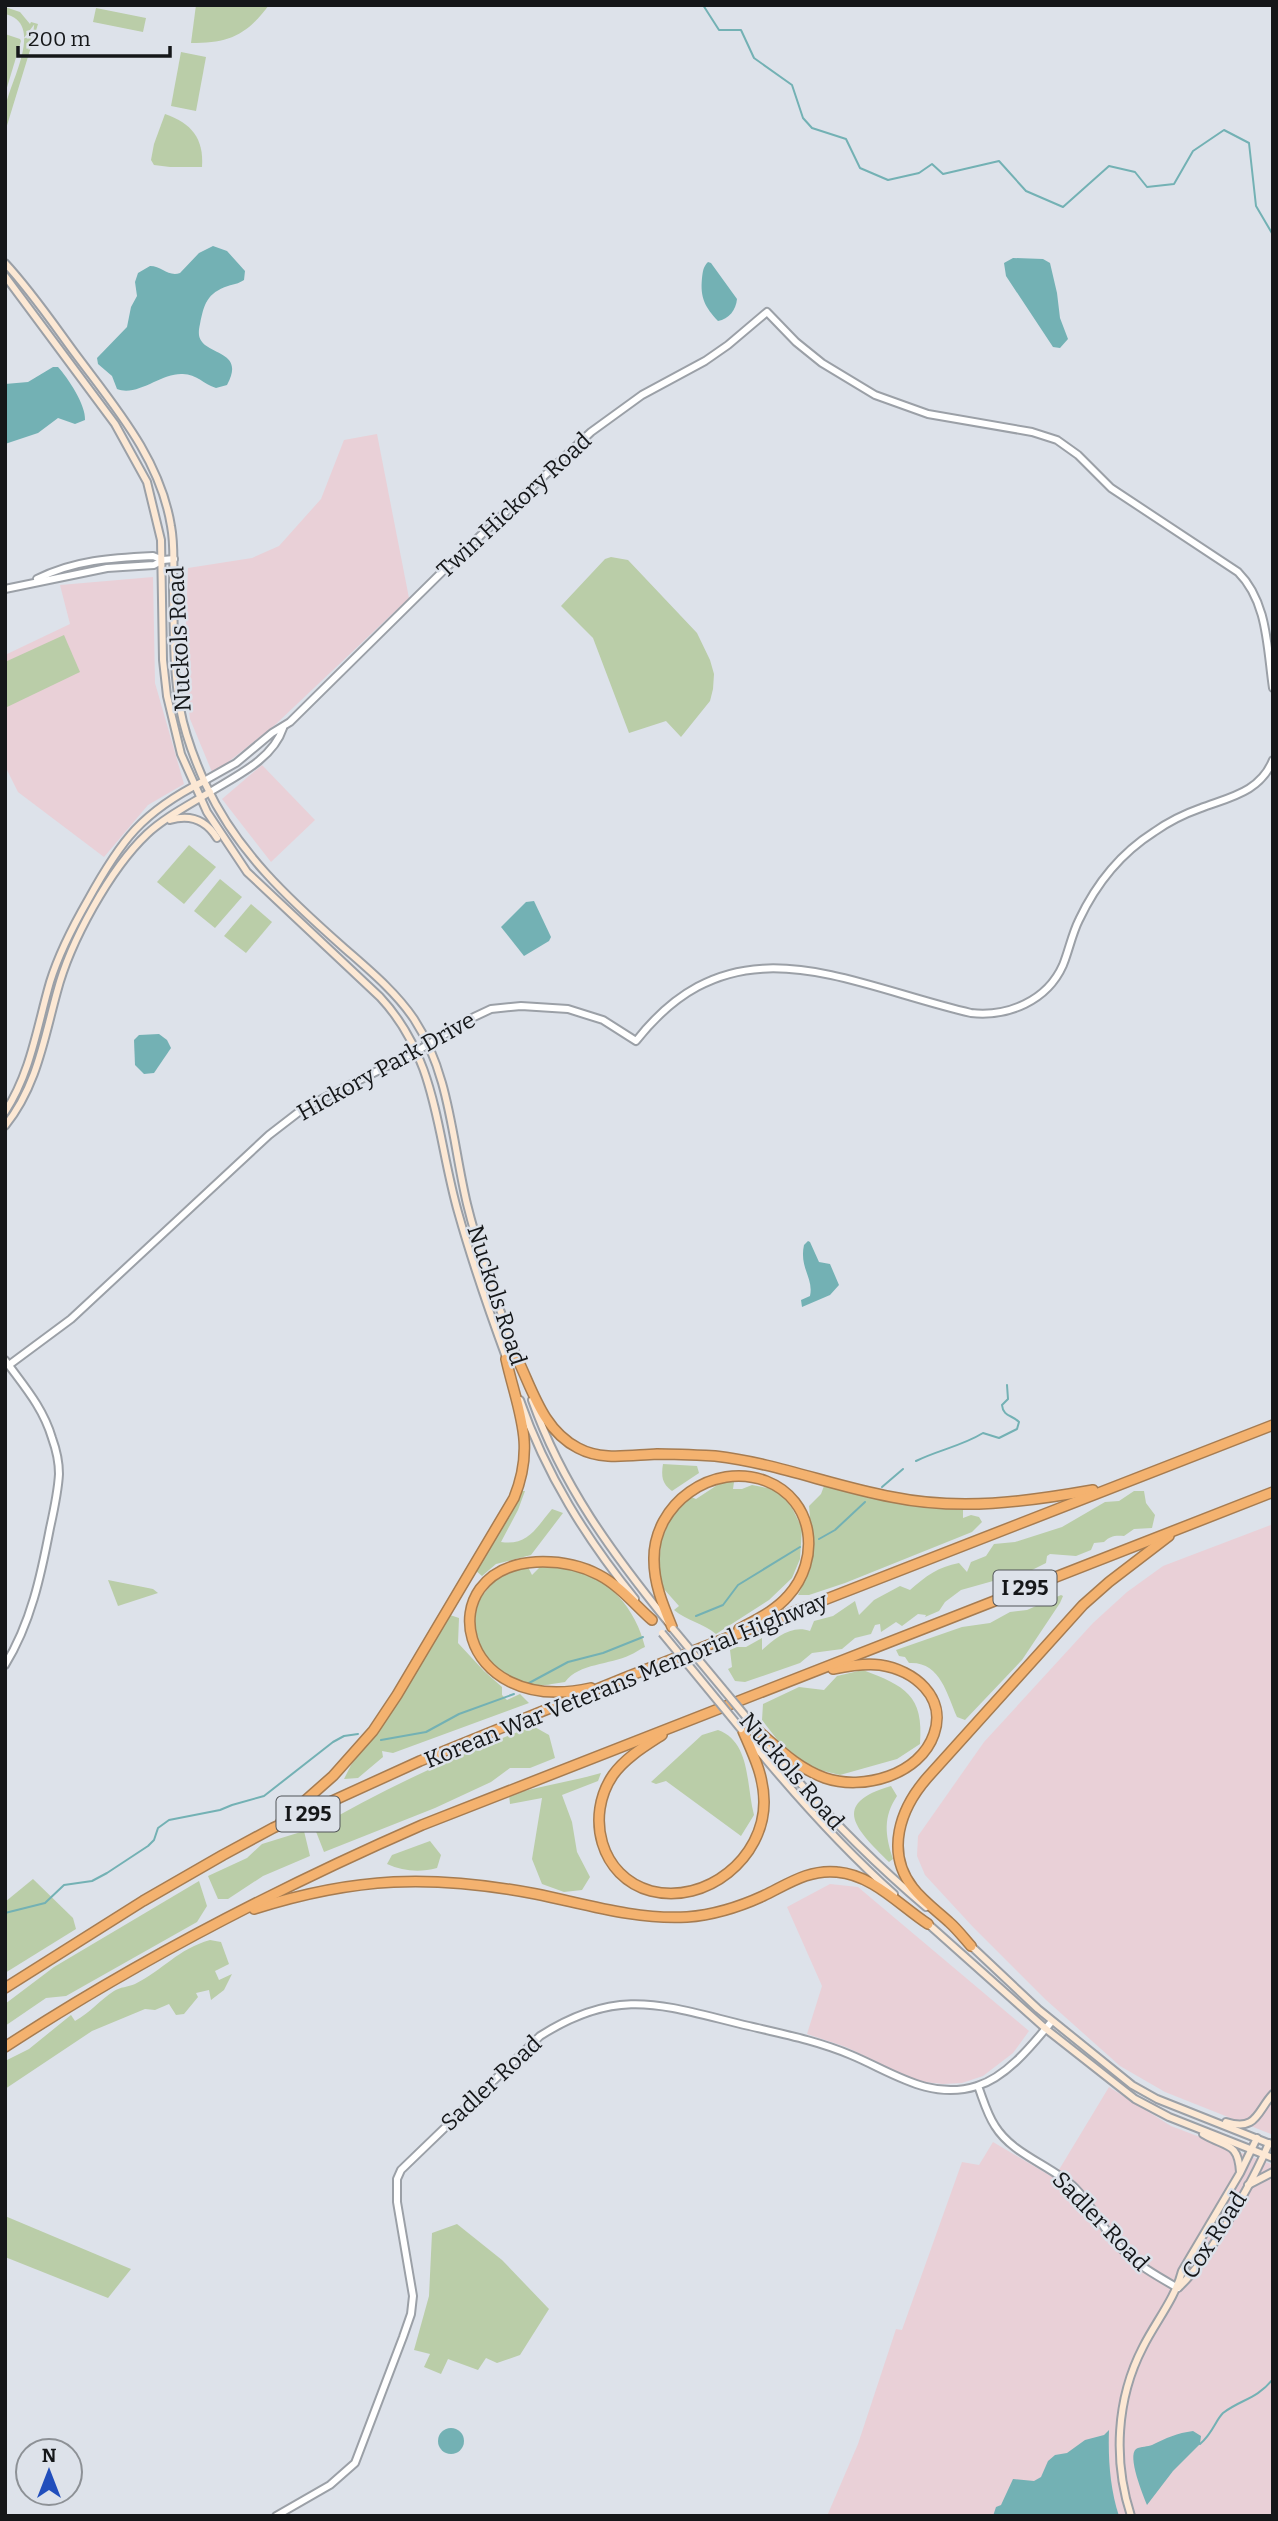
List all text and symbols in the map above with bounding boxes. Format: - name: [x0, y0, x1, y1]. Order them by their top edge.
- scale bar: [18, 14, 170, 58]
- text: 200 m: [28, 26, 91, 52]
- street label: Twin Hickory Road: [431, 426, 597, 584]
- street label: Nuckols Road: [161, 565, 197, 712]
- street label: Hickory Park Drive: [292, 1006, 480, 1126]
- street label: Nuckols Road: [461, 1221, 533, 1369]
- road number: I 295: [993, 1570, 1056, 1606]
- street label: Korean War Veterans Memorial Highway: [420, 1586, 833, 1774]
- street label: Nuckols Road: [734, 1707, 851, 1835]
- road number: I 295: [276, 1797, 340, 1832]
- street label: Sadler Road: [435, 2029, 547, 2137]
- street label: Sadler Road: [1047, 2165, 1156, 2277]
- street label: Cox Road: [1176, 2186, 1253, 2284]
- north arrow: [14, 2437, 84, 2507]
- text: N: [42, 2444, 57, 2467]

